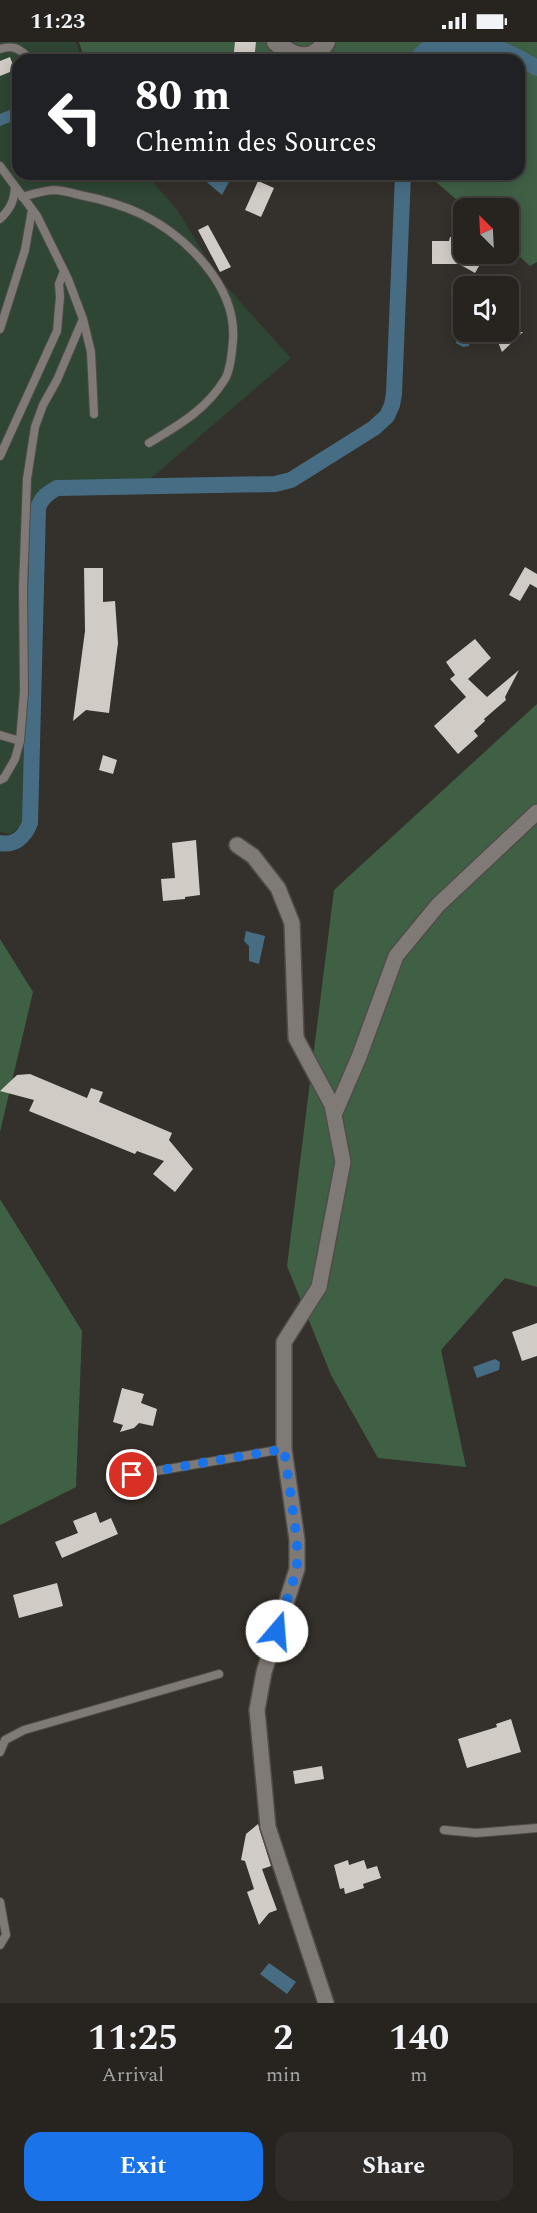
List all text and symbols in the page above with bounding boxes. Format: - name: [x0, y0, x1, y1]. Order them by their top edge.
- text: 11:23: [30, 5, 85, 38]
- text: 80 m: [135, 65, 230, 128]
- icon: left: [36, 78, 114, 156]
- text: Chemin des Sources: [135, 122, 377, 164]
- north arrow: [453, 198, 519, 264]
- map controls: [453, 198, 519, 342]
- button: sound: [453, 276, 519, 342]
- pin: [106, 1449, 157, 1500]
- icon: arrive: [115, 1458, 148, 1491]
- position arrow: [245, 1599, 309, 1663]
- text: 11:25: [88, 2011, 178, 2066]
- text: 2: [273, 2011, 294, 2066]
- text: 140: [389, 2011, 449, 2066]
- text: Arrival: [102, 2060, 164, 2090]
- text: min: [266, 2060, 301, 2090]
- text: m: [410, 2060, 428, 2090]
- button: Exit: [24, 2132, 263, 2201]
- button: Share: [275, 2132, 513, 2201]

